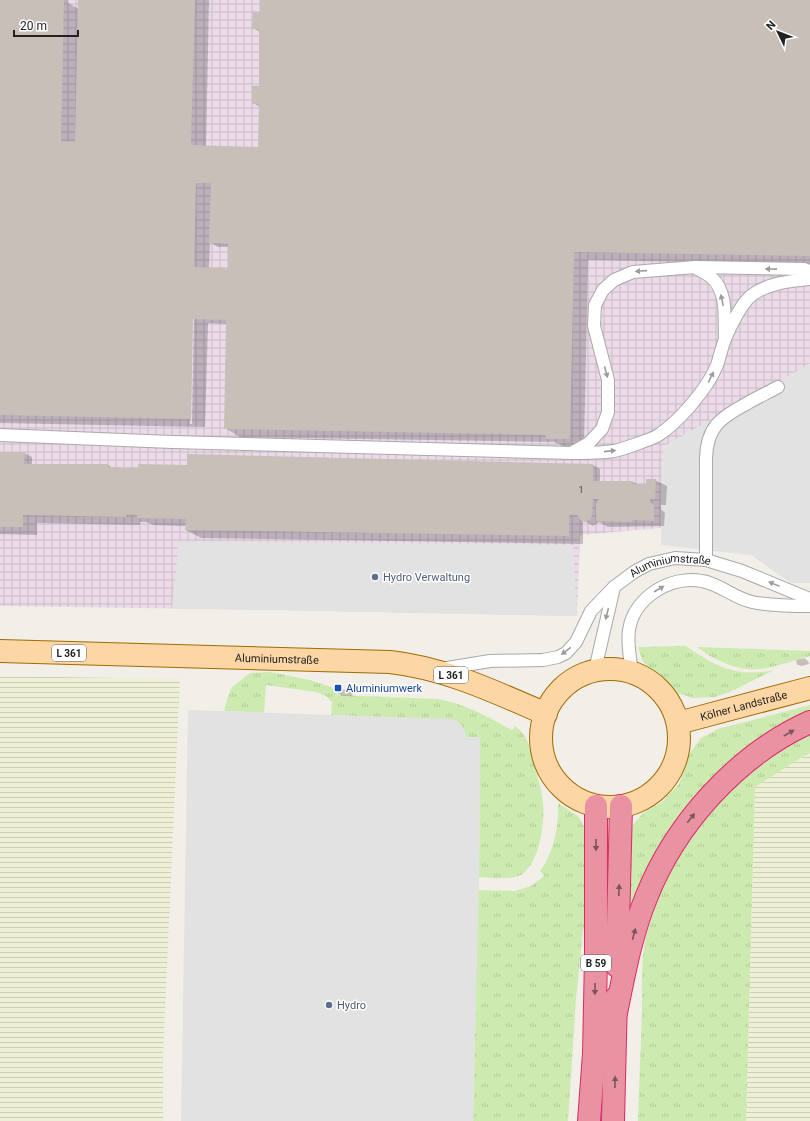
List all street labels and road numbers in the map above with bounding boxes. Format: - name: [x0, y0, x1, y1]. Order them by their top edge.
- street label: Aluminiumstraße: [627, 552, 713, 580]
- road number: L 361: [52, 645, 86, 661]
- street label: Aluminiumstraße: [235, 652, 319, 667]
- road number: L 361: [434, 667, 468, 683]
- street label: Kölner Landstraße: [699, 688, 789, 724]
- road number: B 59: [581, 955, 611, 971]

